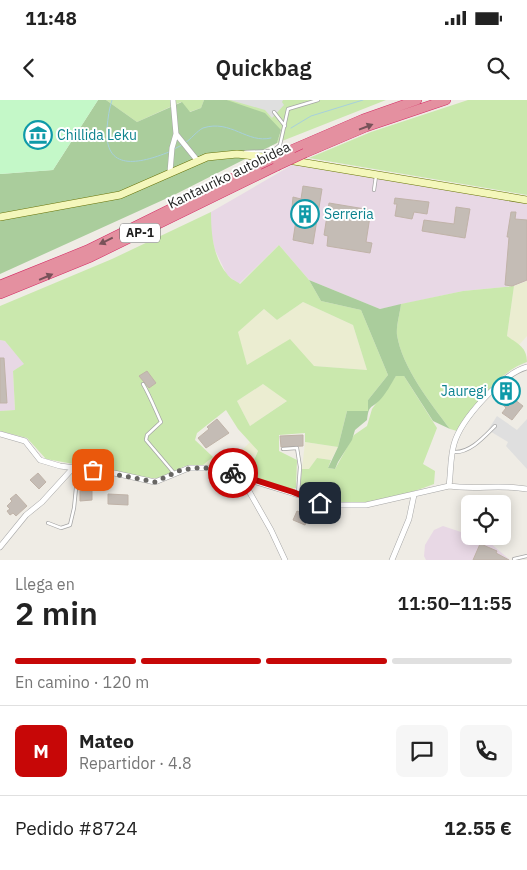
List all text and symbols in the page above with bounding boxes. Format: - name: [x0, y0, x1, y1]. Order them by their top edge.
- text: 11:48: [25, 6, 77, 30]
- text: Quickbag: [216, 53, 311, 82]
- icon: back: [15, 54, 43, 82]
- icon: search: [484, 54, 512, 82]
- museum icon: Chillida Leku: [23, 120, 53, 150]
- one-way arrow: [359, 123, 374, 131]
- place label: Chillida Leku: [57, 126, 137, 144]
- street label: Kantauriko autobidea: [165, 137, 294, 213]
- building icon: Serreria: [290, 199, 320, 229]
- place label: Serreria: [324, 205, 374, 223]
- road number: AP-1: [120, 224, 160, 242]
- one-way arrow: [99, 237, 113, 245]
- one-way arrow: [39, 272, 53, 280]
- building icon: Jauregi: [491, 376, 521, 406]
- place label: Jauregi: [441, 382, 487, 400]
- courier: [208, 448, 258, 498]
- pin: [72, 449, 114, 491]
- icon: bag: [79, 456, 107, 484]
- icon: bike: [219, 459, 247, 487]
- pin: [299, 482, 341, 524]
- icon: home: [306, 489, 334, 517]
- map controls: [461, 495, 511, 545]
- button: locate: [461, 495, 511, 545]
- text: Llega en: [15, 574, 75, 594]
- text: 11:50–11:55: [398, 591, 512, 615]
- text: 2 min: [15, 592, 98, 634]
- text: En camino · 120 m: [15, 672, 149, 692]
- button: chat: [396, 725, 448, 777]
- button: phone: [460, 725, 512, 777]
- text: Mateo: [79, 729, 134, 753]
- text: M: [33, 739, 49, 763]
- text: Repartidor · 4.8: [79, 753, 192, 773]
- text: Pedido #8724: [15, 816, 138, 840]
- text: 12.55 €: [444, 816, 512, 840]

